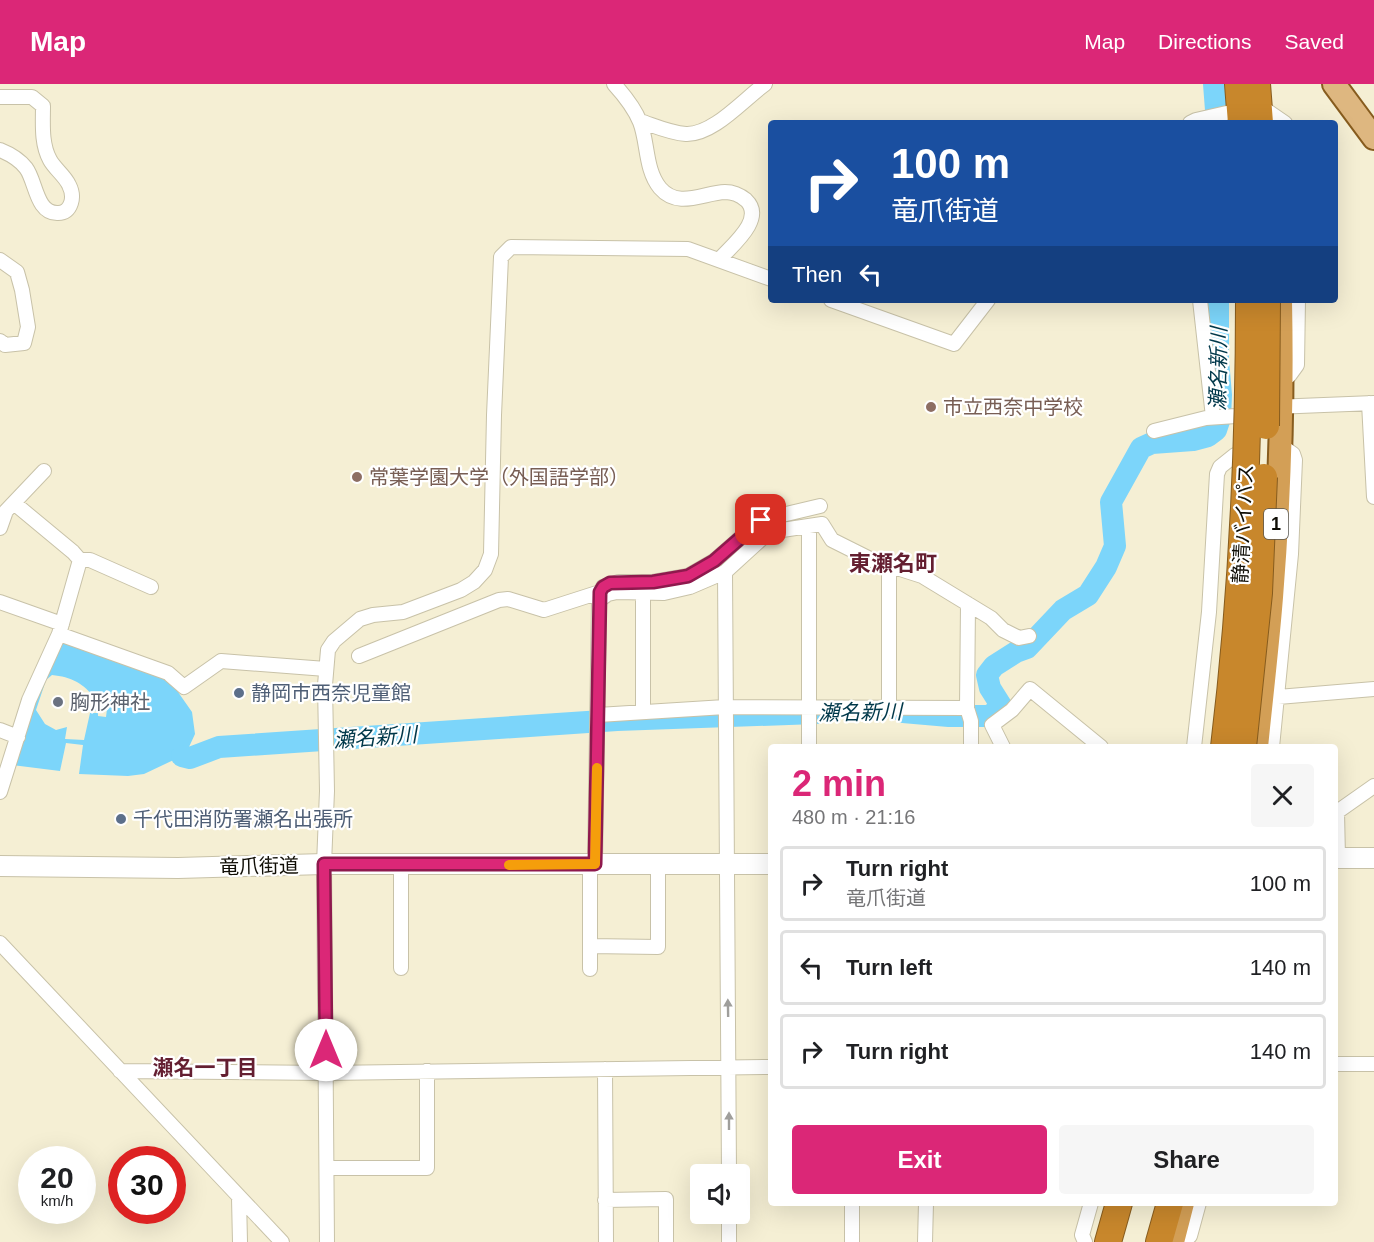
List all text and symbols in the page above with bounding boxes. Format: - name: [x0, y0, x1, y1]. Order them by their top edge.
- text: Map: [30, 26, 86, 57]
- text: Map: [1084, 30, 1125, 53]
- text: Directions: [1158, 30, 1251, 53]
- text: Saved: [1284, 30, 1344, 53]
- text: 100 m: [891, 140, 1010, 187]
- icon: right: [792, 144, 870, 222]
- text: 竜爪街道: [891, 196, 999, 226]
- icon: left: [854, 258, 887, 291]
- text: Then: [792, 262, 842, 287]
- water label: 瀬名新川: [1206, 325, 1230, 411]
- place label: 市立西奈中学校: [943, 396, 1083, 418]
- marker: 市立西奈中学校: [924, 400, 938, 414]
- street label: 静清バイパス: [1229, 464, 1257, 584]
- place label: 常葉学園大学（外国語学部）: [369, 466, 629, 488]
- marker: 常葉学園大学（外国語学部）: [350, 470, 364, 484]
- pin: [735, 494, 786, 545]
- icon: arrive: [744, 503, 777, 536]
- road number: 1: [1264, 509, 1288, 539]
- district label: 東瀬名町: [849, 551, 937, 576]
- place label: 静岡市西奈児童館: [251, 682, 411, 704]
- marker: 静岡市西奈児童館: [232, 686, 246, 700]
- place label: 胸形神社: [70, 691, 150, 713]
- marker: 胸形神社: [51, 695, 65, 709]
- water label: 瀬名新川: [818, 700, 904, 724]
- water label: 瀬名新川: [332, 722, 420, 751]
- text: 2 min: [792, 763, 886, 804]
- button: close: [1251, 764, 1314, 827]
- text: 480 m · 21:16: [792, 806, 915, 828]
- place label: 千代田消防署瀬名出張所: [133, 808, 353, 830]
- marker: 千代田消防署瀬名出張所: [114, 812, 128, 826]
- street label: 竜爪街道: [219, 854, 299, 878]
- text: Turn right: [846, 856, 948, 881]
- icon: right: [795, 867, 828, 900]
- text: 100 m: [1250, 871, 1311, 896]
- text: 竜爪街道: [846, 887, 926, 909]
- icon: left: [795, 951, 828, 984]
- text: Turn left: [846, 955, 932, 980]
- text: 140 m: [1250, 955, 1311, 980]
- one-way arrow: [723, 999, 733, 1018]
- position arrow: [294, 1018, 358, 1082]
- icon: right: [795, 1035, 828, 1068]
- text: Turn right: [846, 1039, 948, 1064]
- text: 140 m: [1250, 1039, 1311, 1064]
- district label: 瀬名一丁目: [153, 1056, 258, 1079]
- one-way arrow: [724, 1111, 734, 1130]
- button: Exit: [792, 1125, 1047, 1194]
- button: Share: [1059, 1125, 1314, 1194]
- speed limit sign: 30: [108, 1146, 186, 1224]
- text: 20: [40, 1161, 74, 1194]
- map controls: [690, 1164, 750, 1224]
- button: sound: [690, 1164, 750, 1224]
- text: km/h: [41, 1192, 73, 1209]

